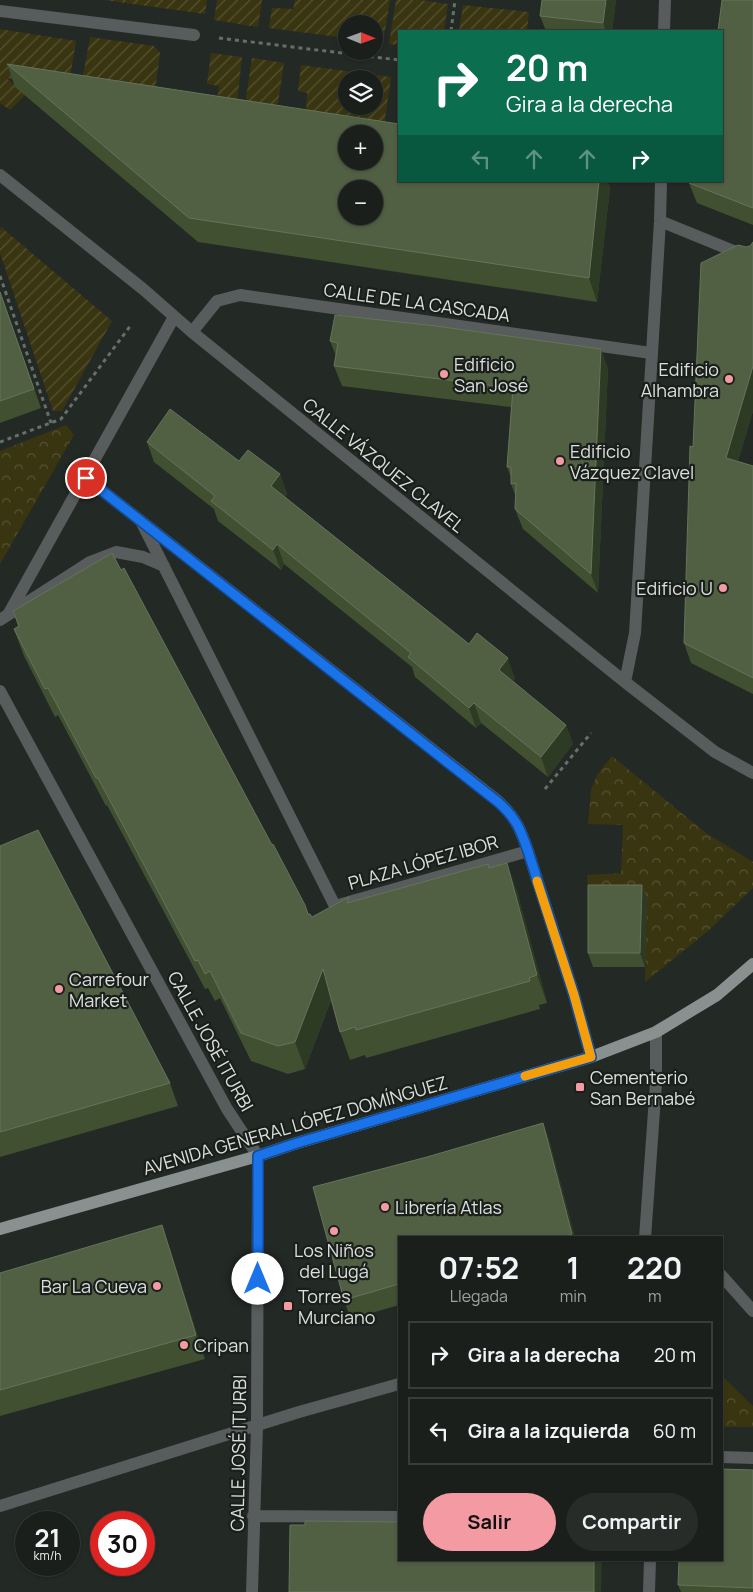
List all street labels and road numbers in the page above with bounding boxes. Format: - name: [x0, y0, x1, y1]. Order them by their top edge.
- street label: CALLE DE LA CASCADA: [322, 277, 512, 327]
- street label: CALLE VÁZQUEZ CLAVEL: [298, 392, 470, 538]
- street label: PLAZA LÓPEZ IBOR: [345, 829, 501, 895]
- street label: CALLE JOSÉ ITURBI: [163, 967, 259, 1115]
- street label: AVENIDA GENERAL LÓPEZ DOMÍNGUEZ: [140, 1070, 450, 1180]
- street label: CALLE JOSÉ ITURBI: [225, 1374, 251, 1532]

